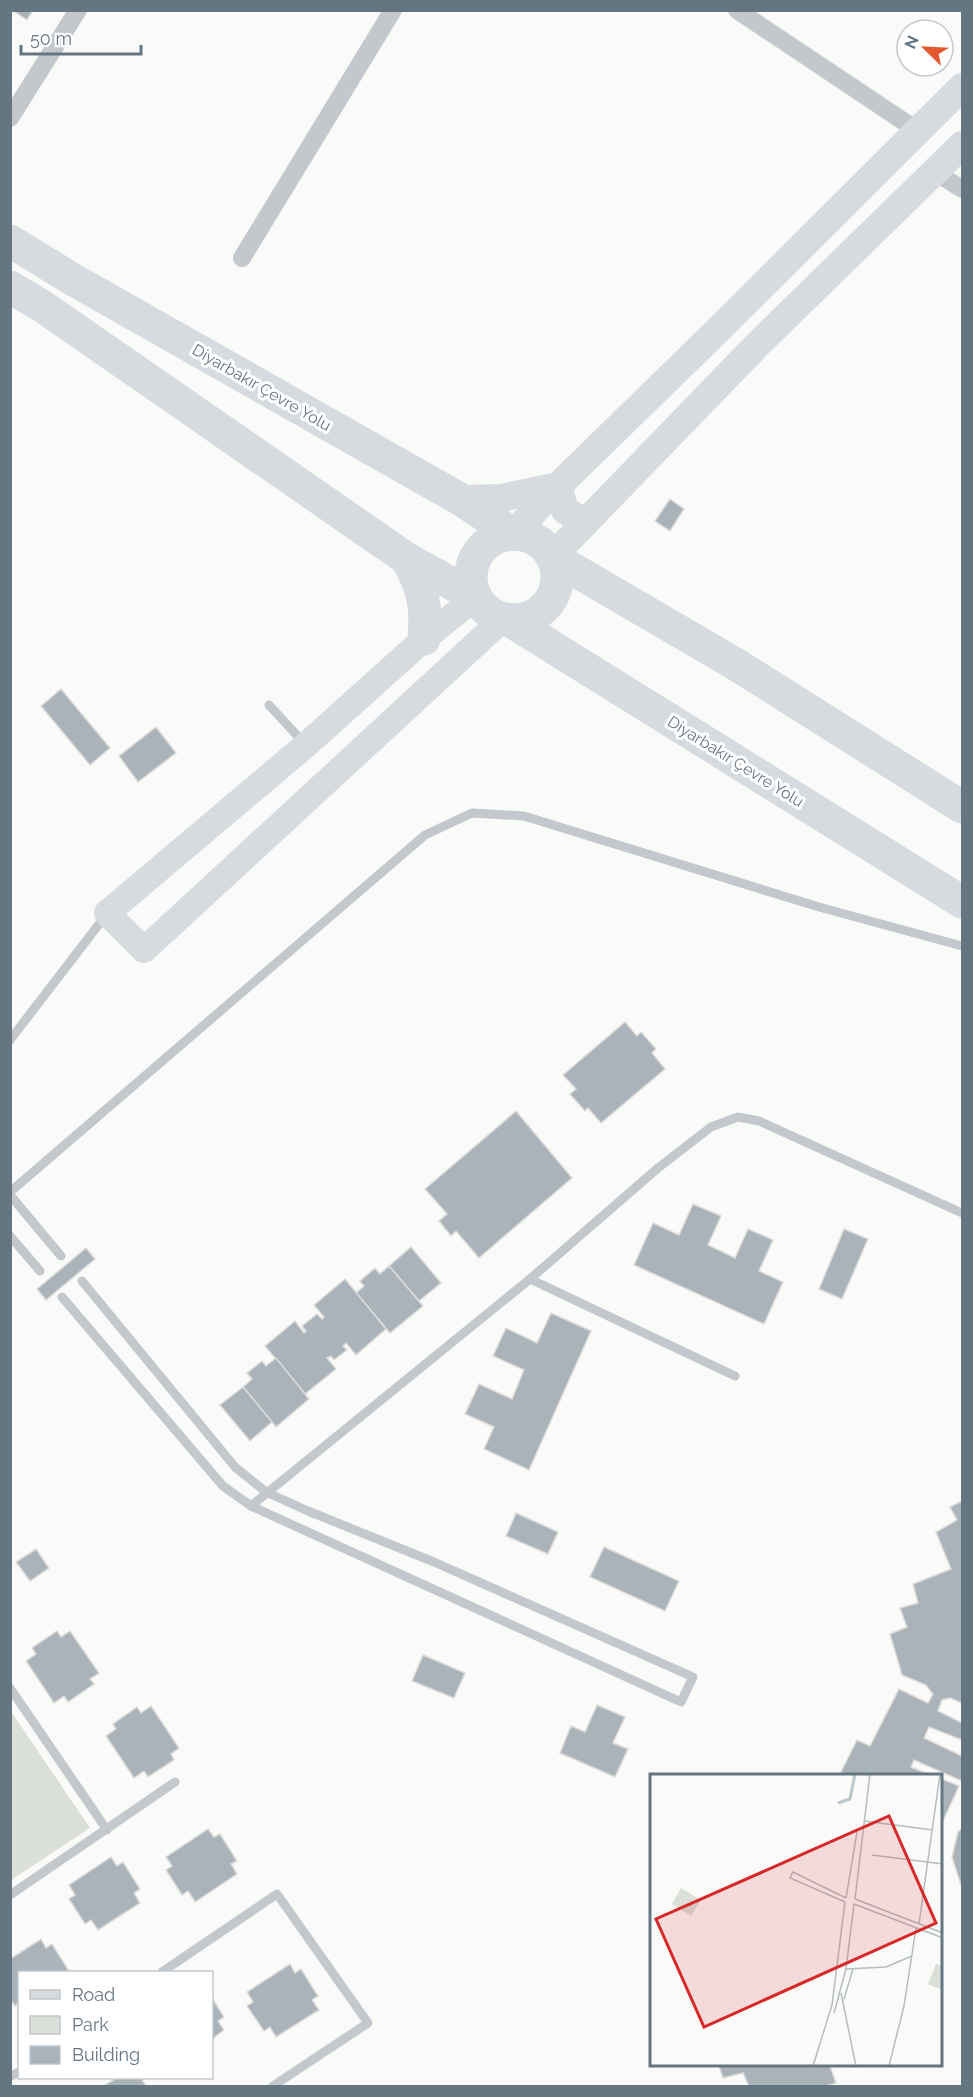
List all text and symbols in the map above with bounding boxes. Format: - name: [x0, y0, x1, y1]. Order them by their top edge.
- scale bar: [21, 18, 141, 56]
- north arrow: [895, 18, 955, 78]
- text: 50 m: [30, 28, 72, 49]
- text: N: [901, 33, 923, 52]
- street label: Diyarbakır Çevre Yolu: [189, 340, 334, 435]
- street label: Diyarbakır Çevre Yolu: [664, 712, 807, 811]
- inset map: [650, 1774, 943, 2067]
- legend: [18, 1971, 213, 2079]
- text: Road: [72, 1984, 115, 2005]
- text: Park: [72, 2014, 109, 2035]
- text: Building: [72, 2044, 140, 2065]

